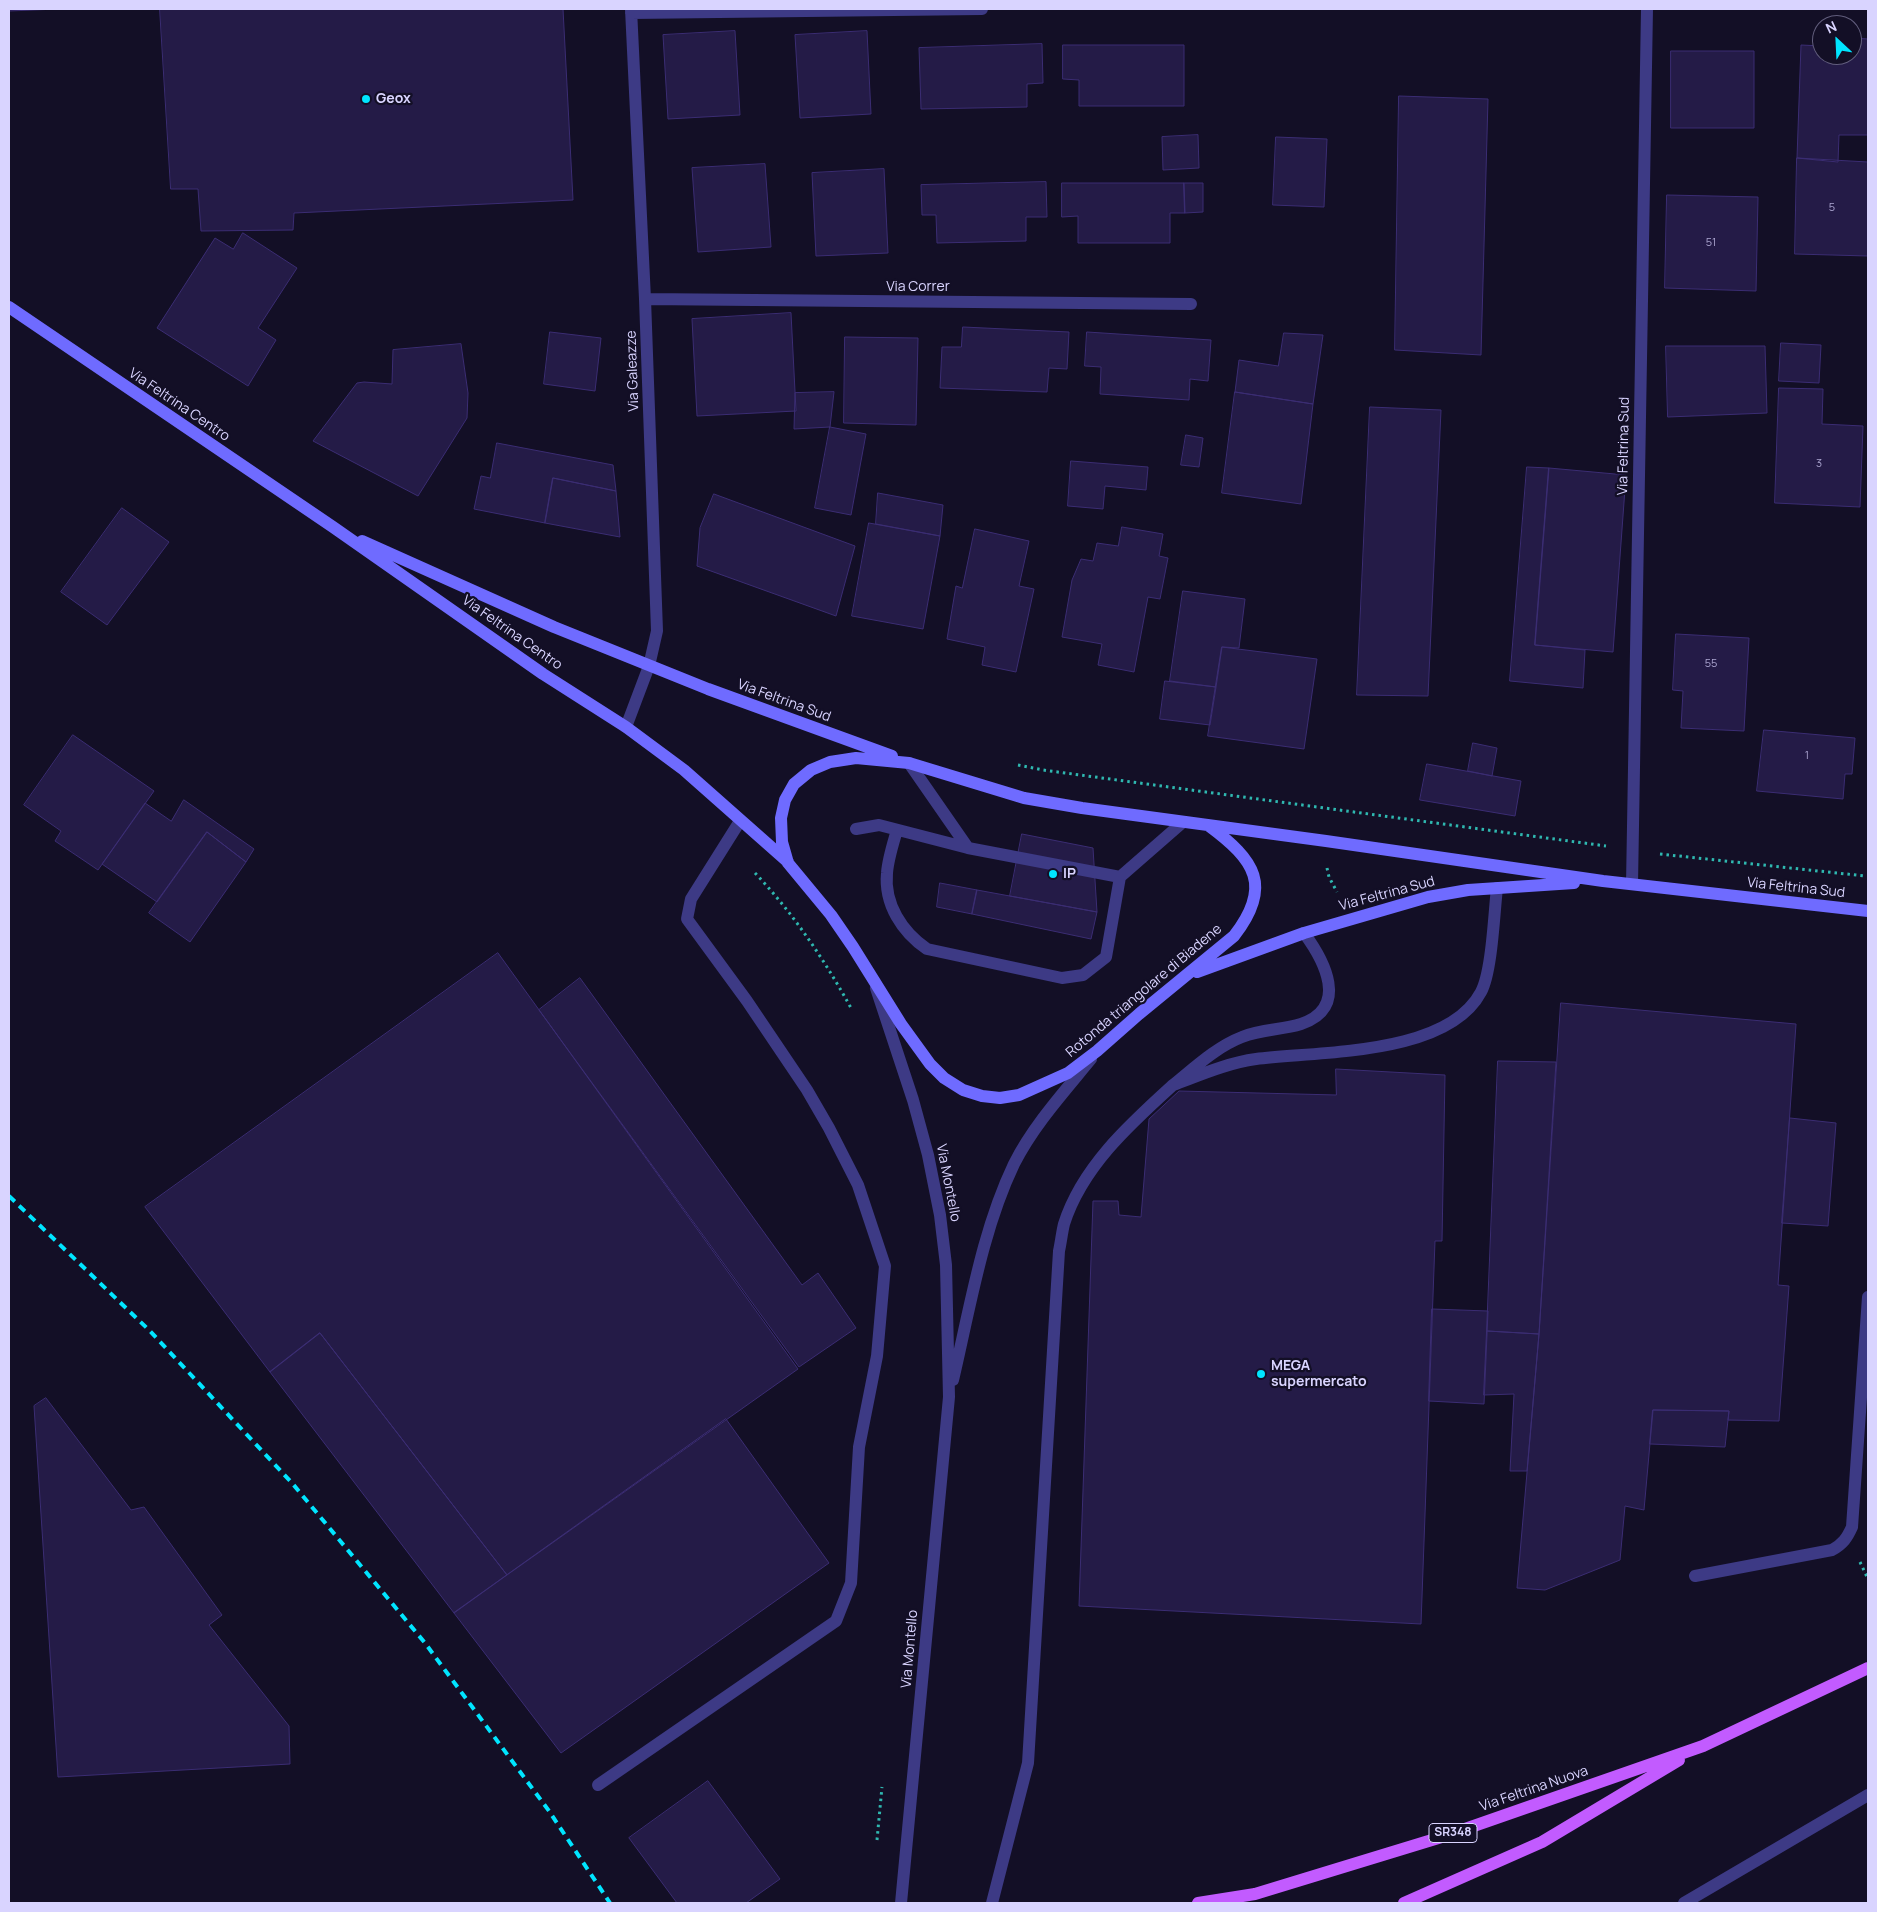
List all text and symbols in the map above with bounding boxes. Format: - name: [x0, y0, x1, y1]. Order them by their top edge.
- north arrow: [1812, 15, 1862, 65]
- text: N: [1822, 16, 1839, 38]
- place label: Geox: [376, 91, 411, 107]
- marker: Geox: [360, 93, 372, 105]
- house number: 5: [1829, 201, 1835, 215]
- house number: 51: [1706, 236, 1716, 250]
- street label: Via Correr: [886, 279, 950, 295]
- street label: Via Galeazze: [623, 330, 643, 412]
- street label: Via Feltrina Centro: [125, 365, 233, 445]
- street label: Via Feltrina Sud: [1615, 397, 1633, 495]
- house number: 3: [1816, 457, 1822, 471]
- street label: Via Feltrina Centro: [459, 592, 565, 674]
- house number: 55: [1705, 657, 1717, 671]
- street label: Via Feltrina Sud: [735, 676, 833, 726]
- house number: 1: [1805, 749, 1809, 763]
- place label: IP: [1063, 866, 1076, 882]
- marker: IP: [1047, 868, 1059, 880]
- street label: Via Feltrina Sud: [1337, 873, 1437, 915]
- street label: Via Feltrina Sud: [1746, 875, 1846, 901]
- street label: Rotonda triangolare di Biadene: [1063, 921, 1225, 1061]
- street label: Via Montello: [932, 1143, 964, 1223]
- place label: MEGA supermercato: [1271, 1358, 1367, 1390]
- marker: MEGA supermercato: [1255, 1368, 1267, 1380]
- street label: Via Montello: [898, 1609, 922, 1689]
- street label: Via Feltrina Nuova: [1478, 1763, 1590, 1815]
- road number: SR348: [1429, 1824, 1477, 1842]

